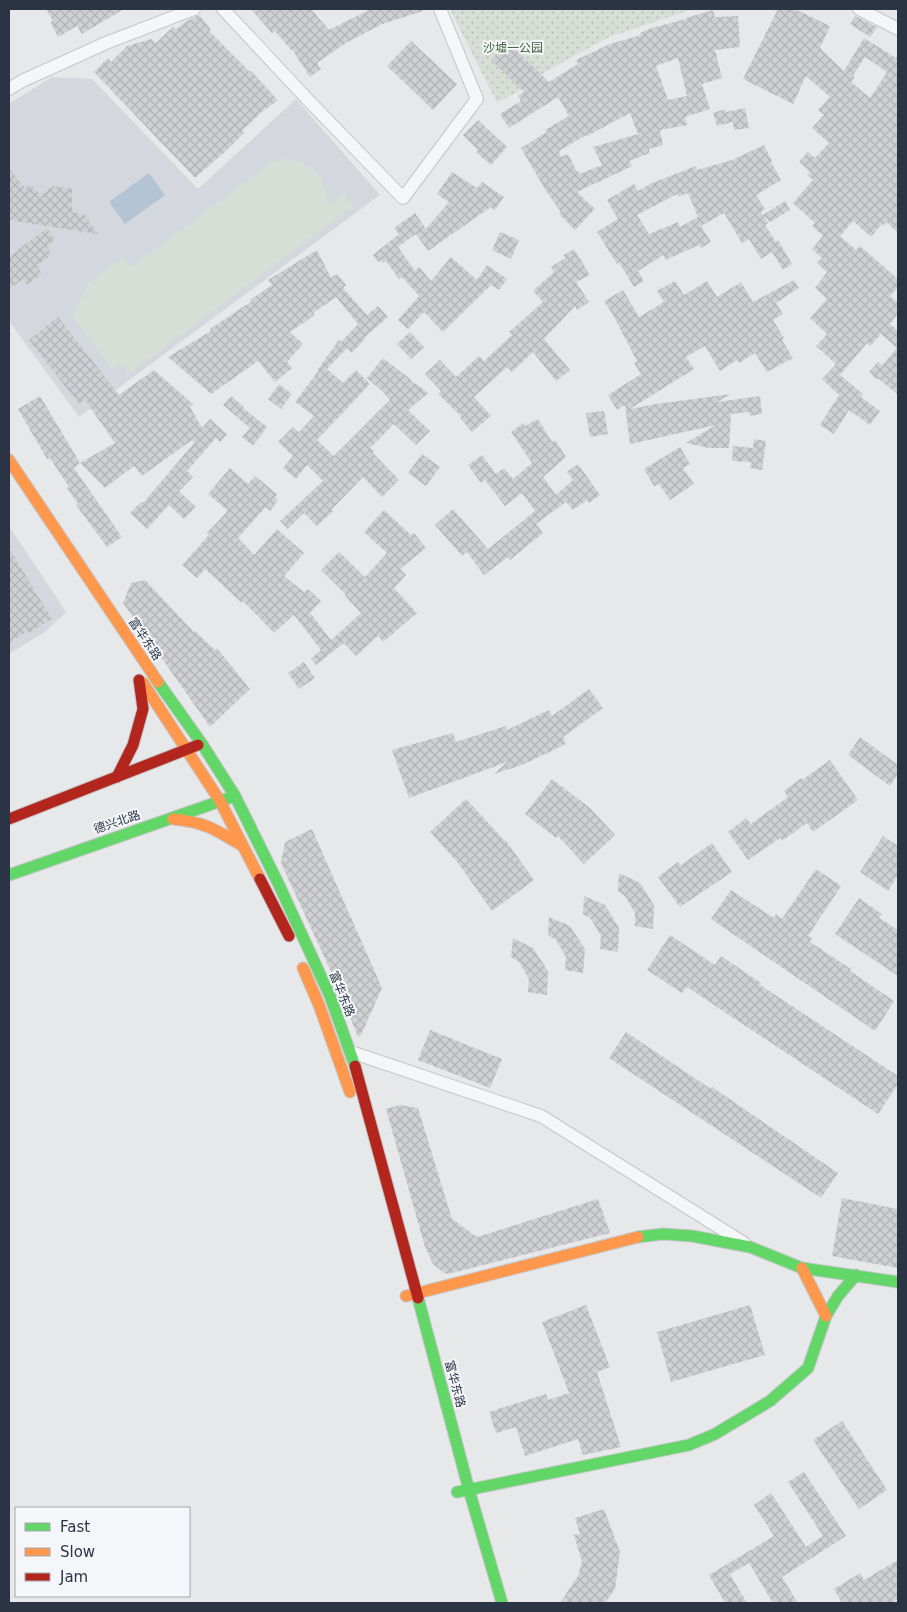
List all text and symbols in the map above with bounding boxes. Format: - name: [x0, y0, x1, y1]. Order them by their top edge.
- park label: 沙墟一公园: [483, 41, 543, 55]
- street label: 富华东路: [126, 615, 164, 663]
- street label: 德兴北路: [92, 808, 142, 836]
- street label: 富华东路: [327, 969, 357, 1019]
- street label: 富华东路: [442, 1359, 468, 1409]
- legend: [15, 1507, 190, 1597]
- text: Fast: [60, 1518, 90, 1536]
- text: Slow: [60, 1543, 95, 1561]
- text: Jam: [59, 1568, 88, 1586]

